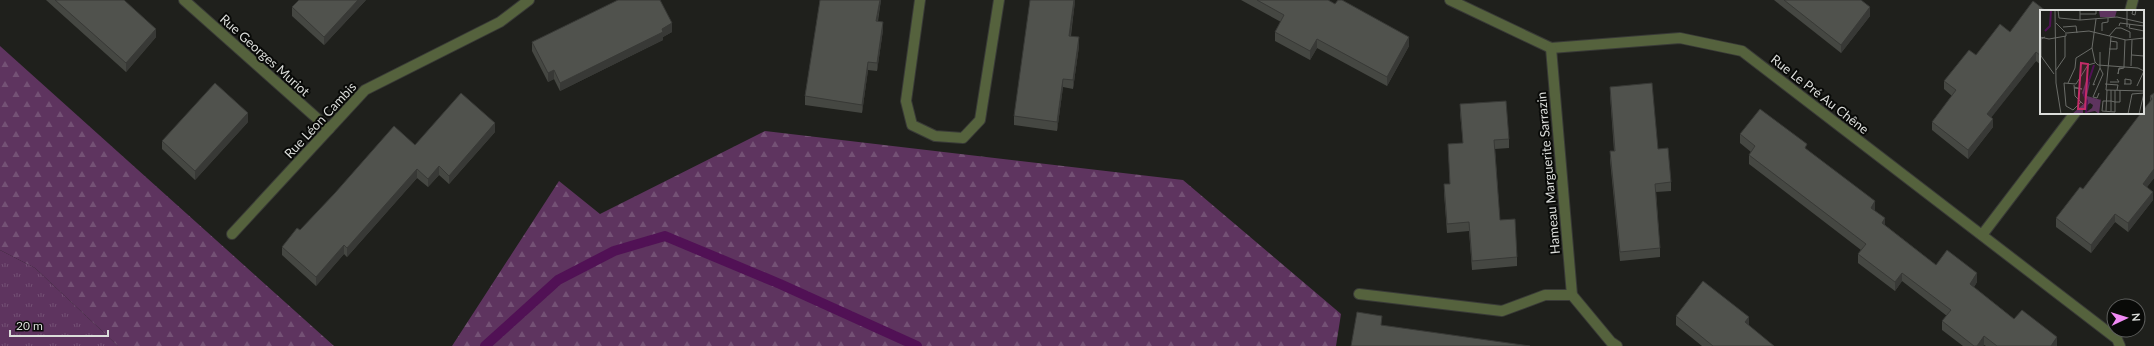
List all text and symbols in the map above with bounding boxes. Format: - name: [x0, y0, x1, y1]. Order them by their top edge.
- inset map: [2040, 10, 2144, 114]
- street label: Rue Georges Muriot: [217, 11, 313, 100]
- street label: Rue Le Pré Au Chêne: [1768, 51, 1872, 137]
- street label: Rue Léon Cambis: [281, 78, 360, 161]
- street label: Hameau Marguerite Sarrazin: [1533, 91, 1563, 255]
- north arrow: [2106, 298, 2146, 338]
- scale bar: [10, 312, 108, 338]
- text: N: [2130, 313, 2143, 322]
- text: 20 m: [16, 318, 43, 333]

